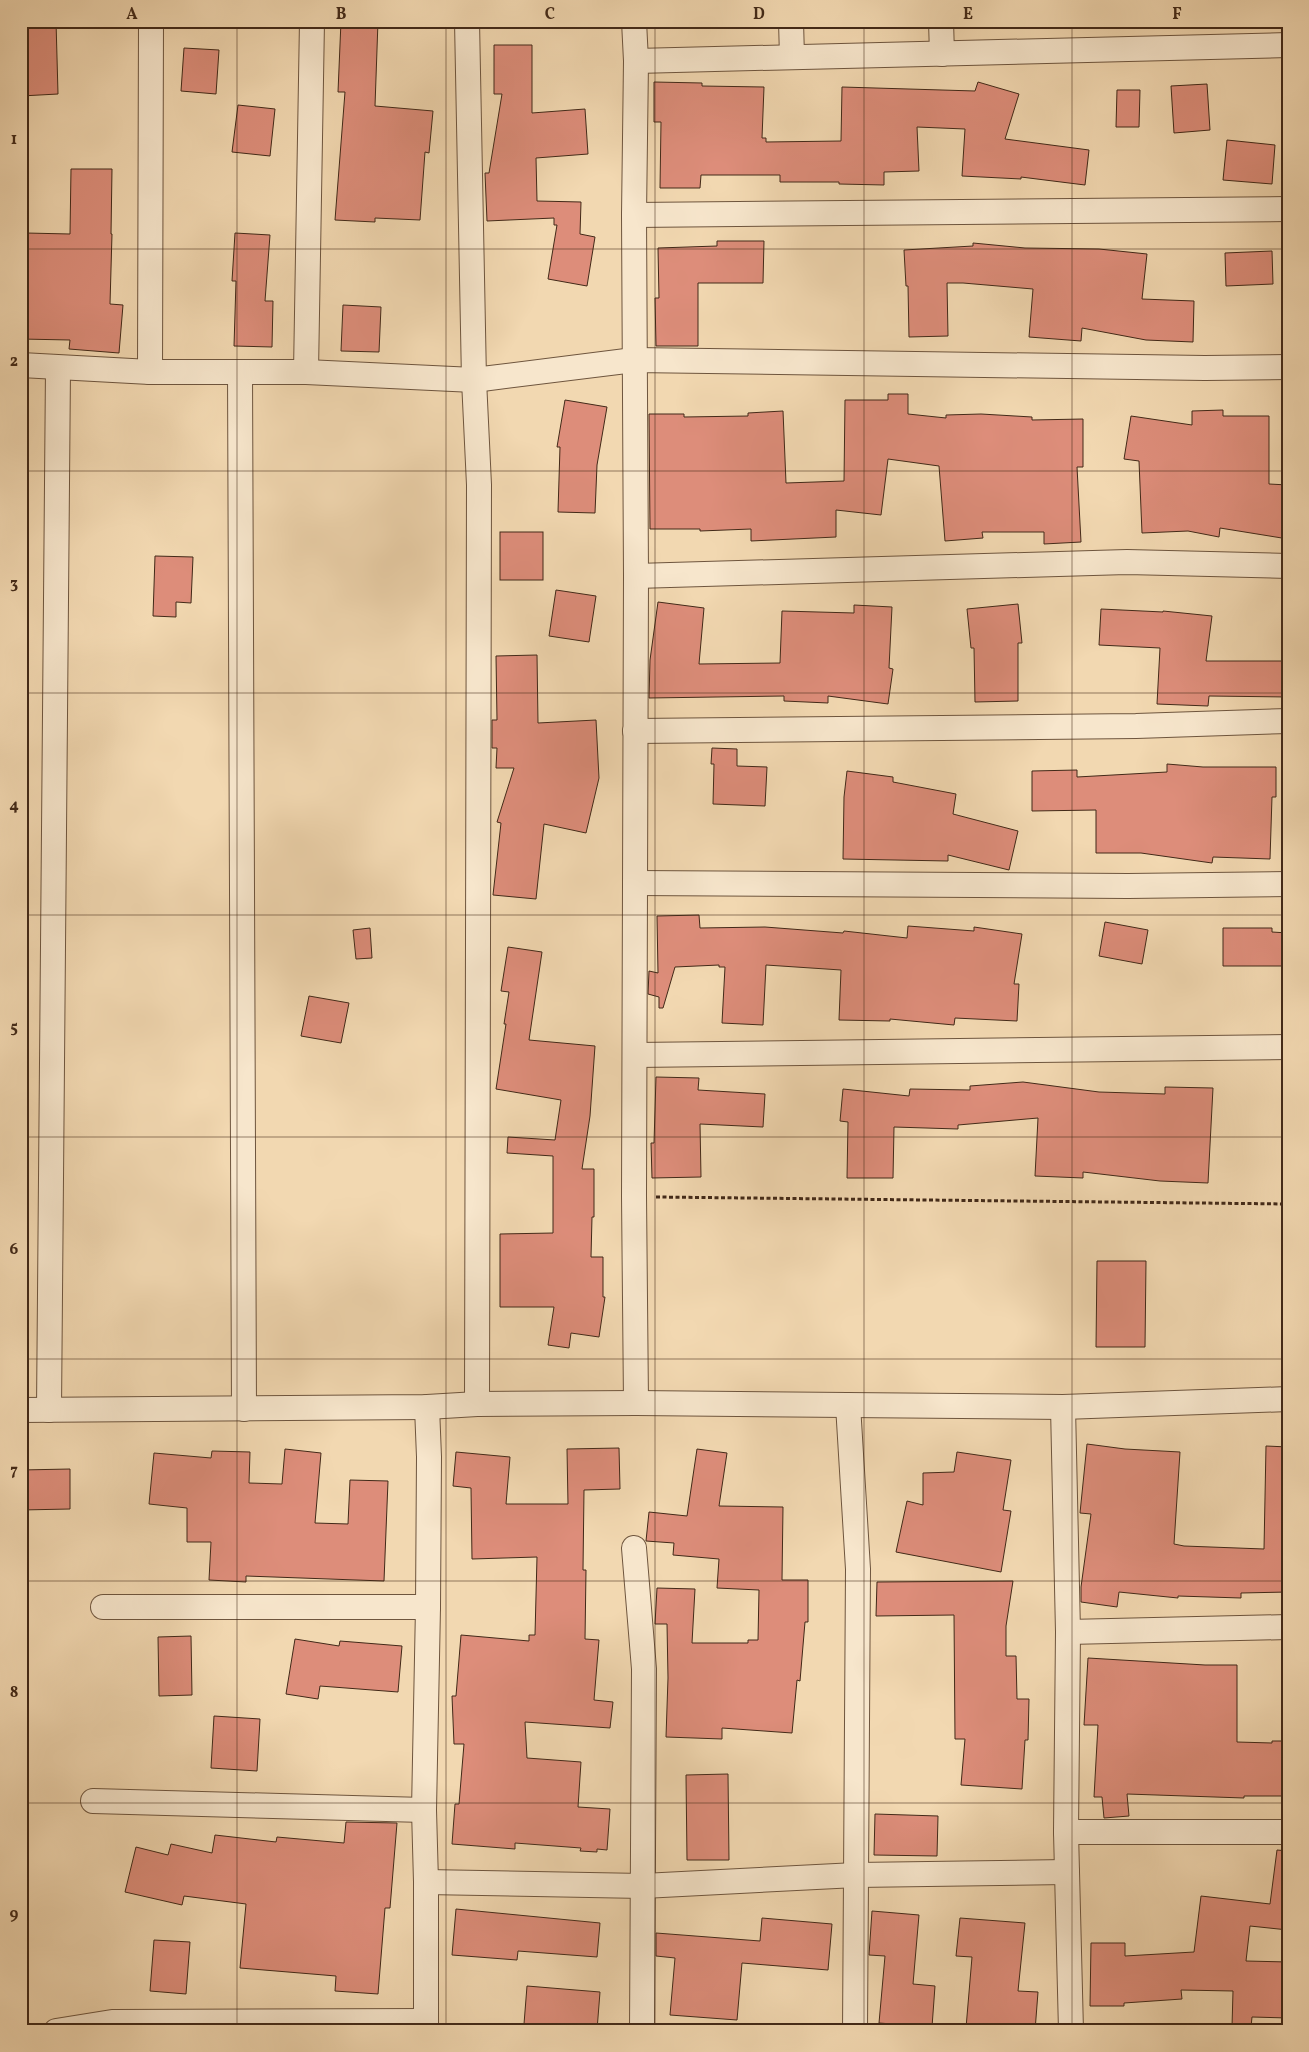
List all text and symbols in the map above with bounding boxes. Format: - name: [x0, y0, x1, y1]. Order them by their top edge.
- text: A: [126, 4, 138, 26]
- text: B: [336, 4, 347, 26]
- text: C: [545, 4, 555, 26]
- text: D: [753, 4, 765, 26]
- text: E: [963, 4, 973, 26]
- text: F: [1172, 4, 1182, 26]
- text: 1: [11, 129, 17, 151]
- text: 2: [10, 351, 18, 373]
- text: 3: [10, 573, 18, 595]
- text: 4: [9, 795, 19, 817]
- text: 5: [10, 1017, 18, 1039]
- text: 6: [10, 1239, 19, 1261]
- text: 7: [10, 1460, 18, 1482]
- text: 8: [10, 1682, 18, 1704]
- text: 9: [10, 1904, 19, 1926]

